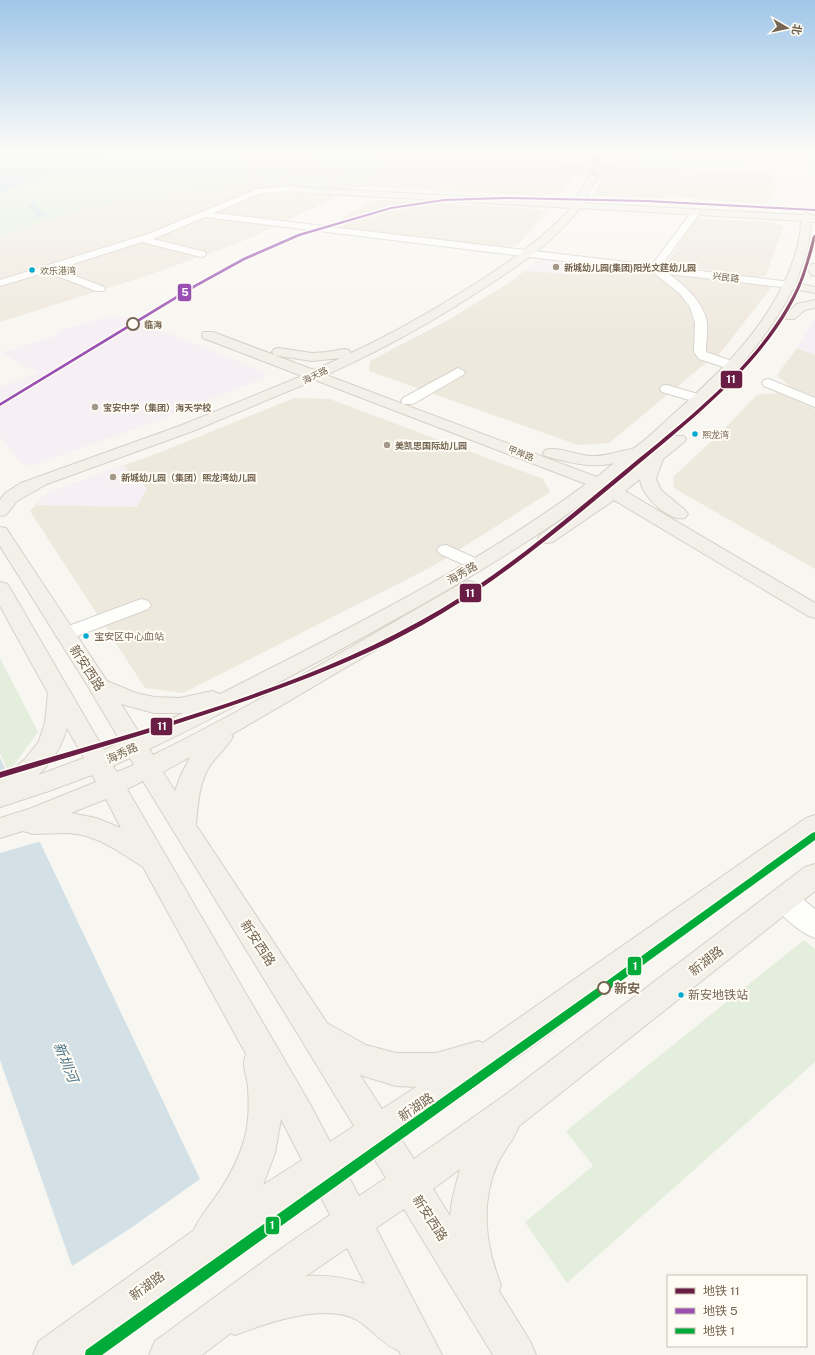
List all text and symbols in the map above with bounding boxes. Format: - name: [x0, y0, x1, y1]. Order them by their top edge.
- north arrow: [767, 8, 807, 48]
- text: 北: [790, 23, 804, 36]
- marker: 新城幼儿园(集团)阳光文莛幼儿园: [551, 262, 561, 272]
- place label: 新城幼儿园(集团)阳光文莛幼儿园: [564, 262, 696, 273]
- marker: 欢乐港湾: [27, 265, 37, 275]
- place label: 欢乐港湾: [40, 265, 76, 276]
- street label: 兴民路: [712, 270, 740, 284]
- line badge: 5: [177, 283, 192, 302]
- text: 5: [181, 286, 189, 298]
- marker: 临海: [126, 317, 140, 331]
- place label: 临海: [144, 319, 162, 330]
- street label: 海天路: [300, 364, 330, 386]
- line badge: 11: [720, 370, 743, 389]
- text: 11: [726, 373, 736, 385]
- marker: 宝安中学（集团）海天学校: [90, 402, 100, 412]
- place label: 宝安中学（集团）海天学校: [103, 402, 212, 413]
- marker: 熙龙湾: [690, 429, 700, 439]
- place label: 熙龙湾: [702, 429, 729, 440]
- marker: 美凯思国际幼儿园: [382, 440, 392, 450]
- place label: 美凯思国际幼儿园: [395, 440, 467, 451]
- street label: 甲岸路: [506, 443, 536, 463]
- marker: 新城幼儿园（集团）熙龙湾幼儿园: [108, 472, 118, 482]
- place label: 新城幼儿园（集团）熙龙湾幼儿园: [121, 472, 256, 483]
- street label: 海秀路: [445, 560, 479, 586]
- line badge: 11: [459, 583, 482, 603]
- text: 11: [465, 587, 475, 599]
- place label: 宝安区中心血站: [94, 630, 164, 642]
- marker: 宝安区中心血站: [81, 631, 91, 641]
- street label: 新安西路: [67, 642, 107, 694]
- line badge: 11: [150, 717, 173, 736]
- text: 11: [157, 720, 167, 732]
- street label: 海秀路: [105, 741, 139, 765]
- street label: 新安西路: [238, 917, 278, 969]
- street label: 新湖路: [686, 943, 726, 979]
- line badge: 1: [627, 956, 642, 976]
- text: 1: [633, 960, 637, 972]
- marker: 新安: [597, 981, 611, 995]
- place label: 新安: [614, 981, 640, 996]
- place label: 新安地铁站: [688, 988, 748, 1002]
- marker: 新安地铁站: [676, 990, 686, 1000]
- water label: 新圳河: [51, 1040, 82, 1087]
- street label: 新湖路: [396, 1090, 436, 1124]
- street label: 新安西路: [410, 1192, 450, 1244]
- line badge: 1: [265, 1216, 280, 1235]
- text: 1: [270, 1219, 274, 1231]
- street label: 新湖路: [127, 1268, 167, 1304]
- legend: [667, 1275, 807, 1347]
- text: 地铁 11: [703, 1284, 740, 1298]
- text: 地铁 5: [703, 1304, 738, 1318]
- text: 地铁 1: [703, 1324, 735, 1338]

